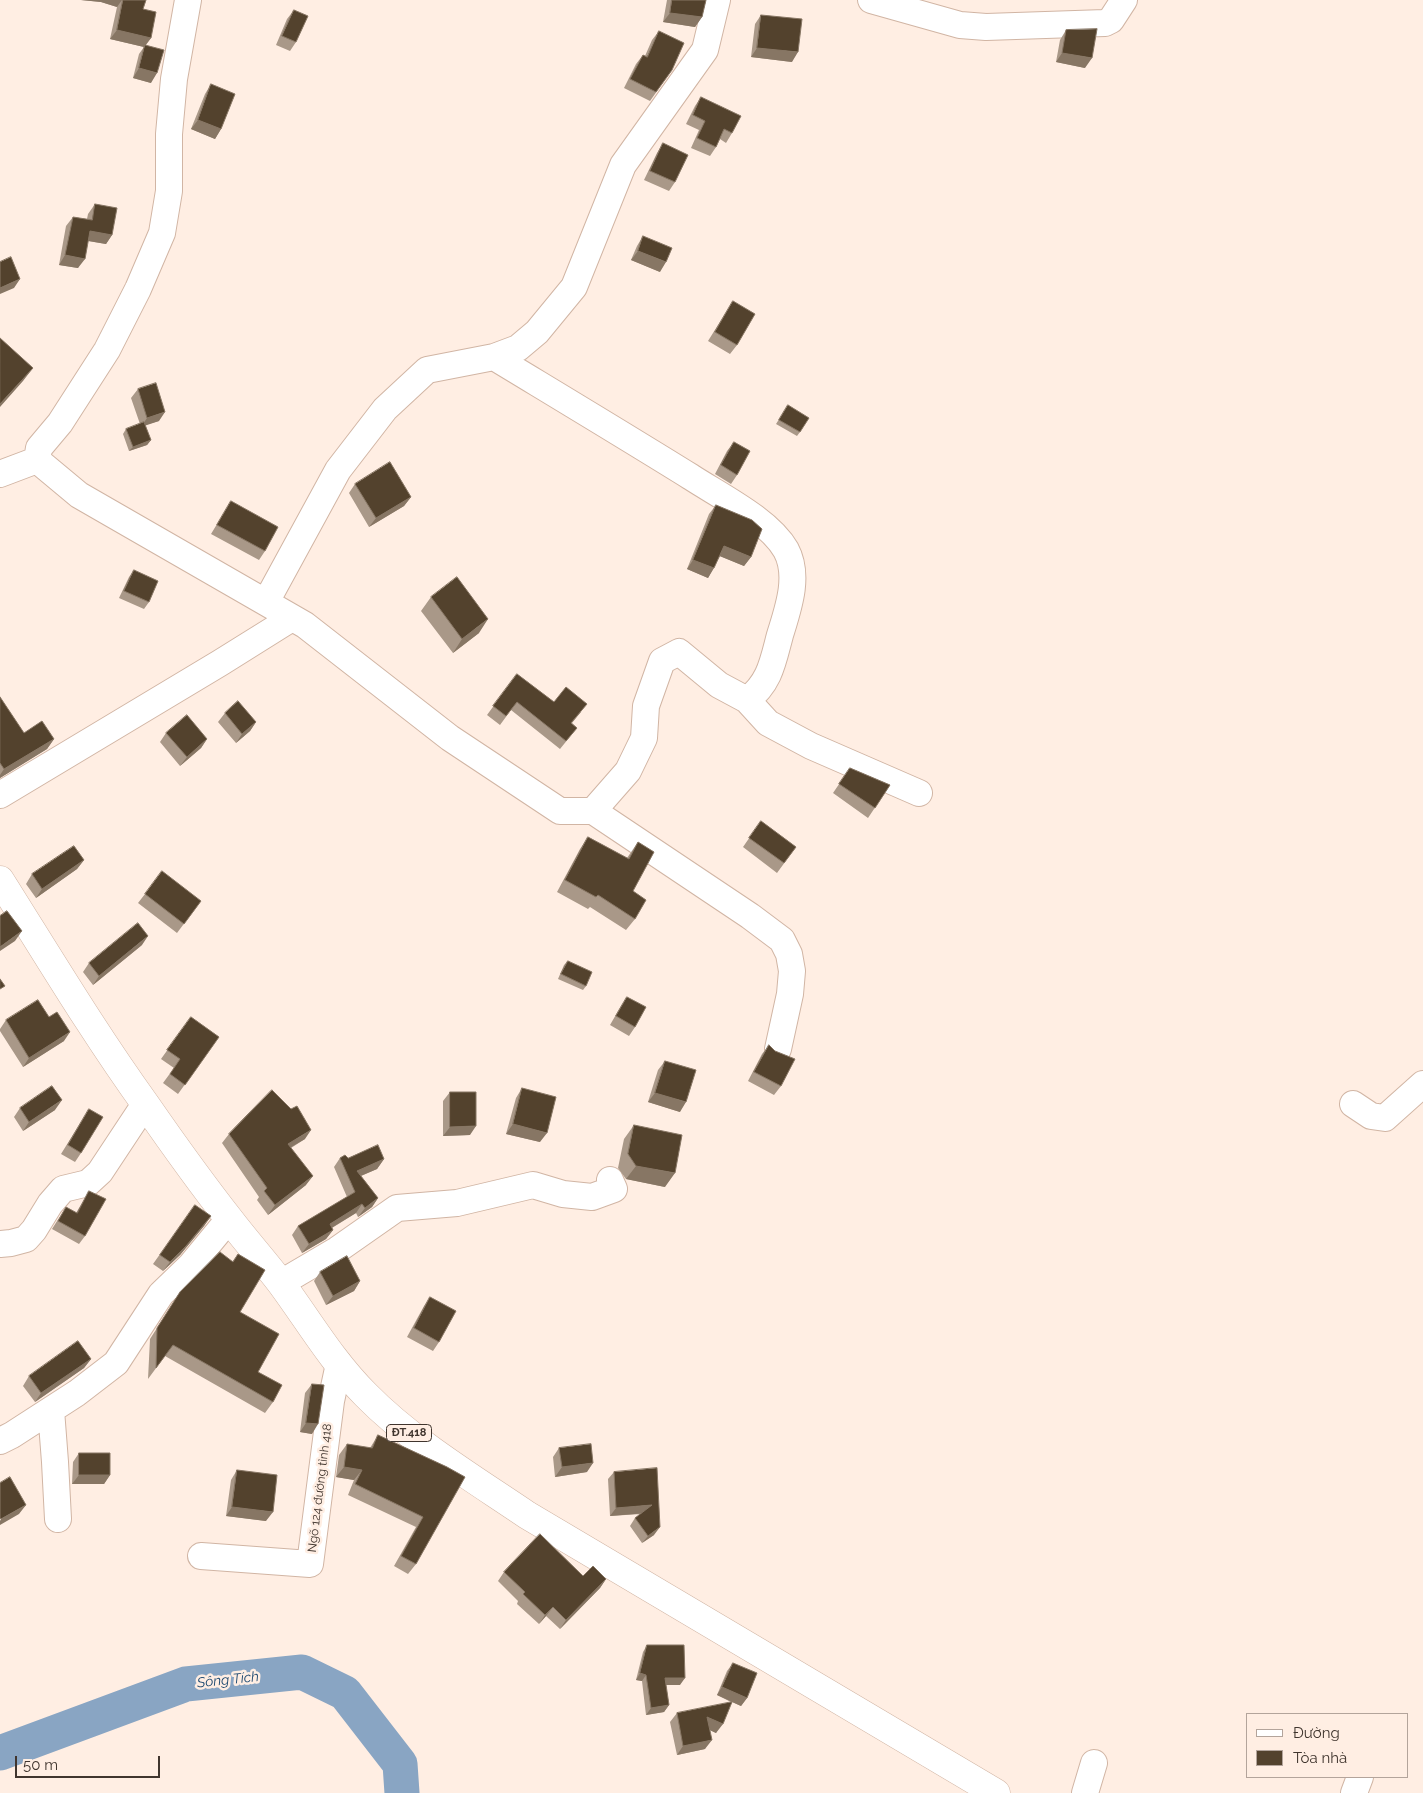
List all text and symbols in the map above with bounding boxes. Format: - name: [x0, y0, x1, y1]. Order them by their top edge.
- street label: Ngõ 124 đường tỉnh 418: [305, 1423, 335, 1553]
- road number: ĐT.418: [386, 1425, 432, 1442]
- water label: Sông Tích: [196, 1668, 260, 1692]
- legend: [1246, 1713, 1408, 1778]
- text: Đường: [1293, 1724, 1340, 1742]
- scale bar: [18, 1746, 162, 1778]
- text: Tòa nhà: [1293, 1749, 1347, 1767]
- text: 50 m: [23, 1756, 58, 1774]

